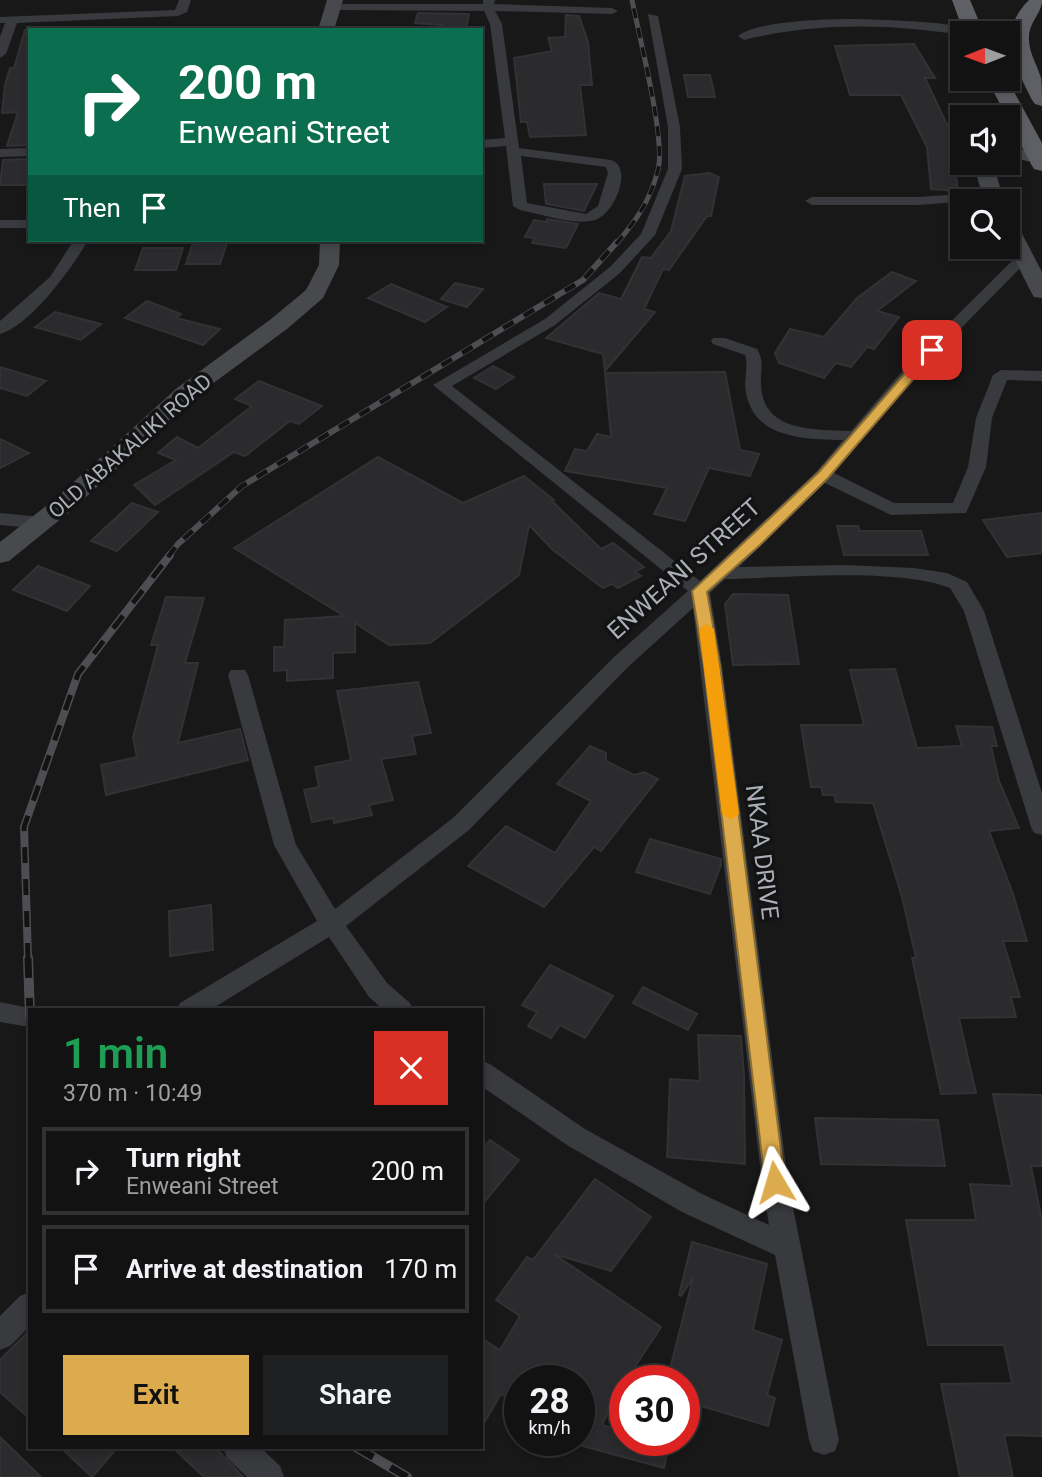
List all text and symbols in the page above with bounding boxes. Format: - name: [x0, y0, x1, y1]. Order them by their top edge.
- north arrow: [950, 21, 1020, 91]
- map controls: [950, 21, 1020, 259]
- text: 200 m: [178, 54, 317, 111]
- icon: right: [63, 56, 154, 147]
- button: sound: [950, 105, 1020, 175]
- text: Enweani Street: [178, 113, 390, 151]
- icon: arrive: [135, 189, 173, 227]
- button: search: [950, 189, 1020, 259]
- text: Then: [63, 193, 121, 223]
- pin: [902, 320, 962, 380]
- icon: arrive: [913, 331, 951, 369]
- street label: OLD ABAKALIKI ROAD: [44, 369, 216, 523]
- street label: ENWEANI STREET: [602, 493, 766, 645]
- street label: NKAA DRIVE: [740, 783, 784, 921]
- text: 1 min: [63, 1029, 168, 1078]
- button: close: [374, 1031, 448, 1105]
- text: 370 m · 10:49: [63, 1080, 202, 1107]
- text: Turn right: [126, 1143, 241, 1173]
- position arrow: [738, 1145, 812, 1219]
- icon: right: [67, 1152, 105, 1190]
- text: 200 m: [371, 1156, 444, 1186]
- text: Enweani Street: [126, 1173, 278, 1200]
- icon: arrive: [67, 1250, 105, 1288]
- text: Arrive at destination: [126, 1254, 363, 1284]
- text: 170 m: [384, 1254, 457, 1284]
- button: Exit: [63, 1355, 249, 1435]
- button: Share: [263, 1355, 448, 1435]
- speed limit sign: 30: [609, 1365, 700, 1456]
- text: 28: [529, 1381, 570, 1422]
- text: km/h: [528, 1417, 571, 1438]

